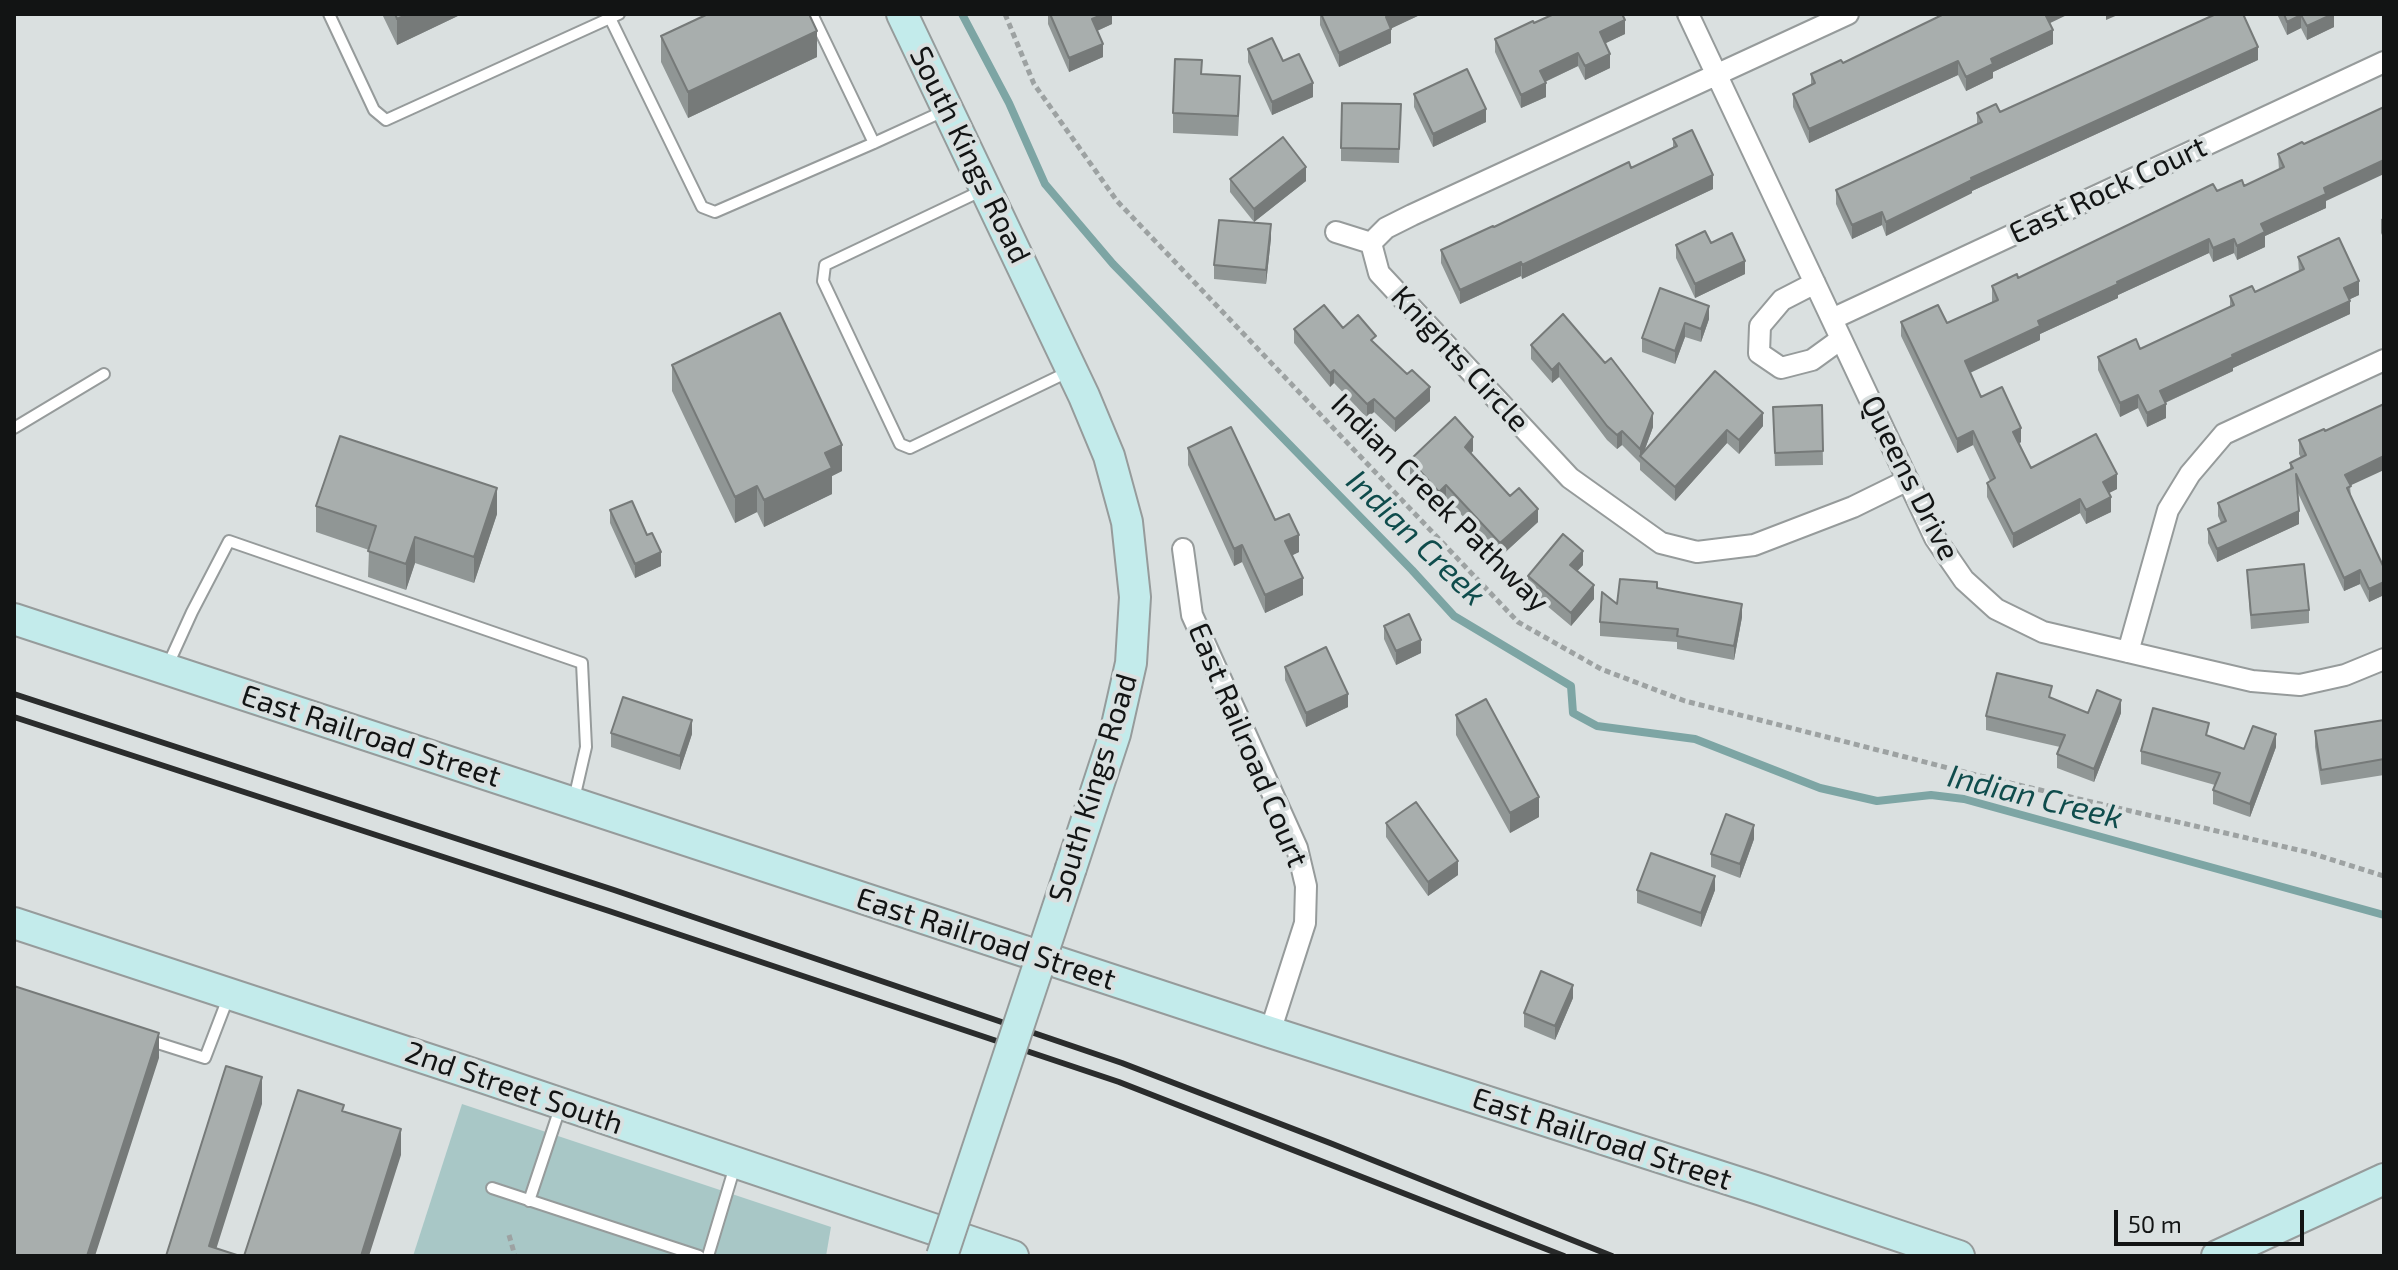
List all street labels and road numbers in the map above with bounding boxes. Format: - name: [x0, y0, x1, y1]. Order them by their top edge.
- street label: South Kings Road: [902, 41, 1038, 269]
- street label: East Rock Court: [2004, 129, 2212, 251]
- street label: Knights Circle: [1383, 279, 1537, 439]
- street label: Indian Creek Pathway: [1324, 387, 1556, 619]
- street label: Queens Drive: [1853, 390, 1967, 566]
- street label: East Railroad Court: [1180, 618, 1316, 872]
- street label: South Kings Road: [1041, 669, 1145, 907]
- street label: East Railroad Street: [237, 677, 505, 795]
- street label: East Railroad Street: [852, 880, 1120, 998]
- street label: 2nd Street South: [400, 1034, 628, 1142]
- street label: East Railroad Street: [1468, 1080, 1736, 1198]

